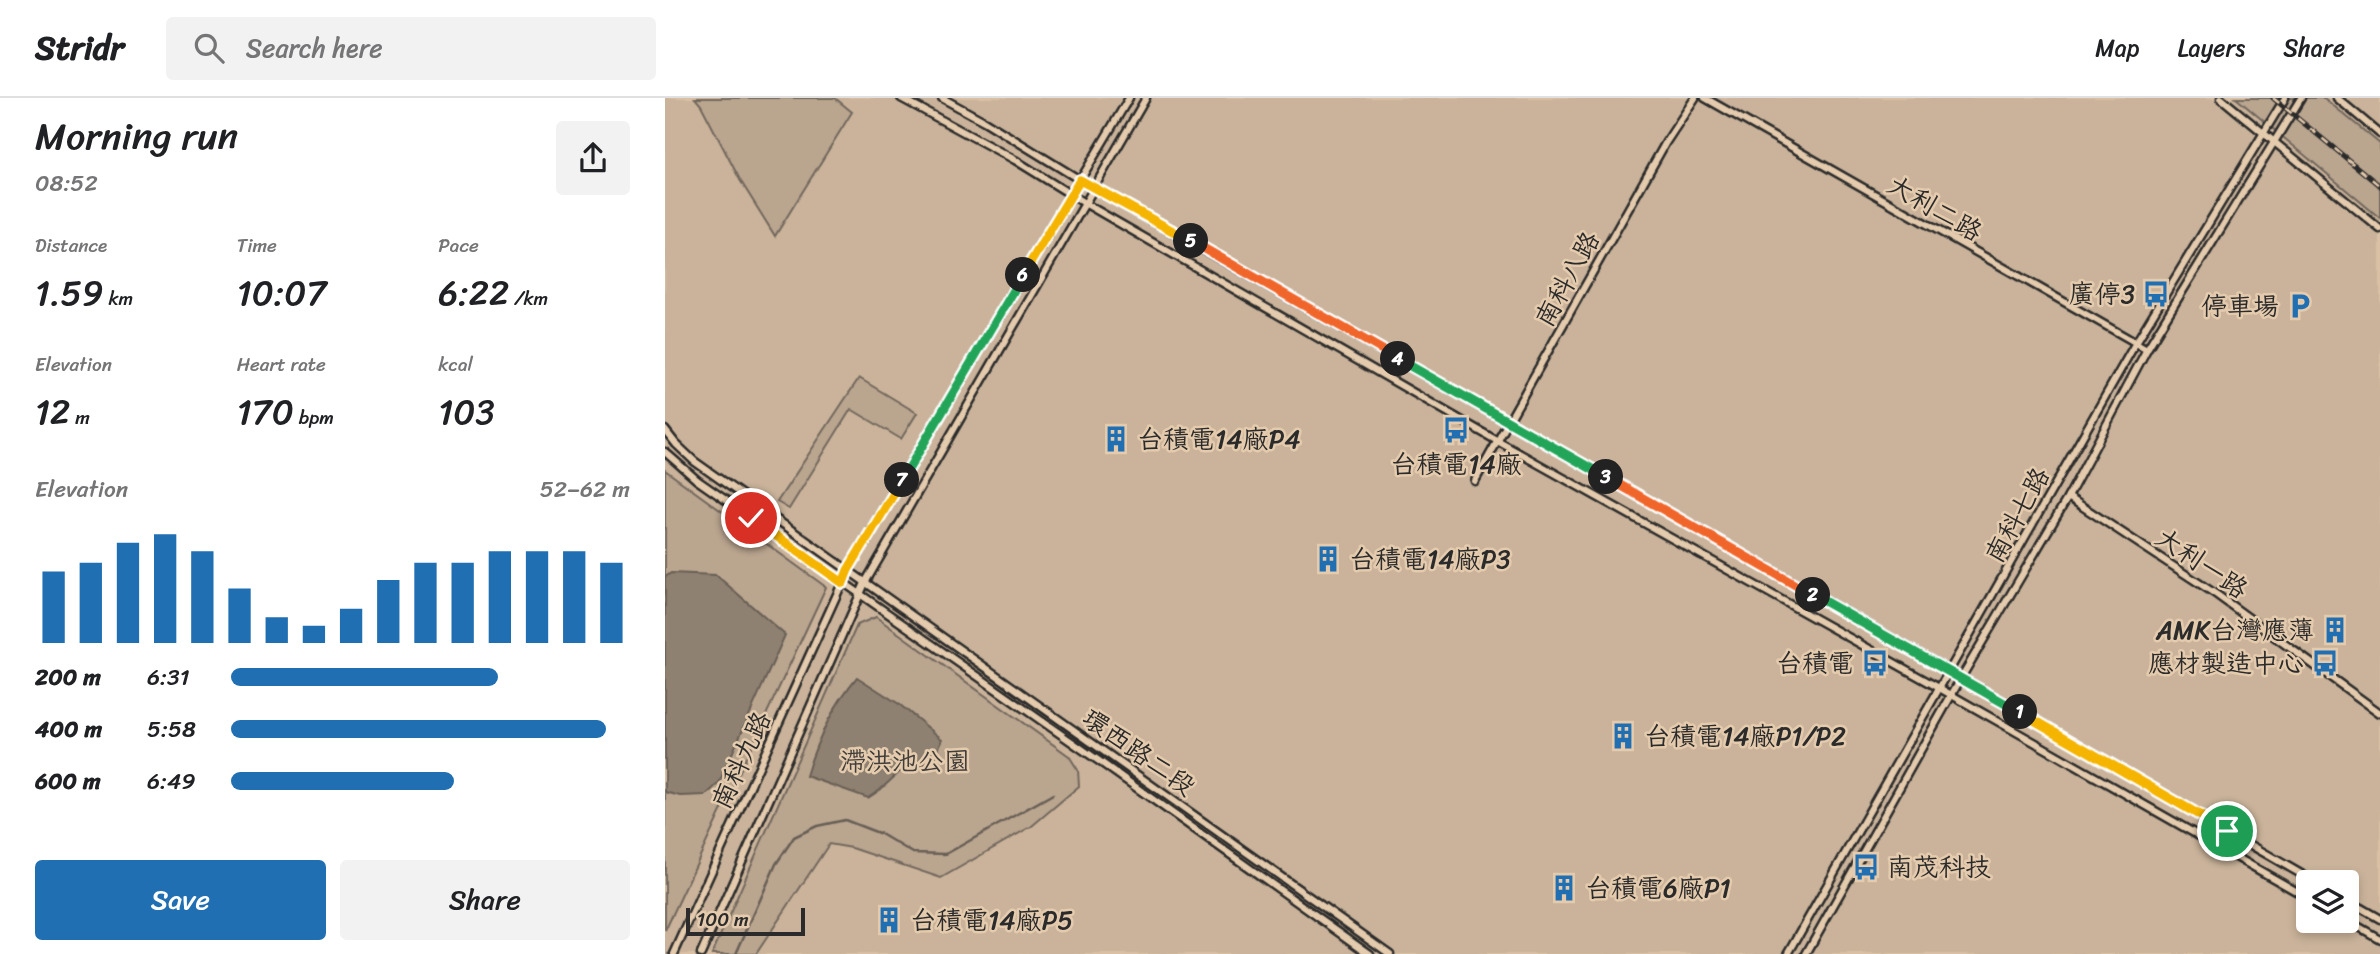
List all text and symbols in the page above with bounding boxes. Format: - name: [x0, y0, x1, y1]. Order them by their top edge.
- search box: [166, 17, 656, 80]
- text: Stridr: [35, 19, 124, 77]
- text: Search here: [246, 25, 383, 71]
- text: Map: [2095, 27, 2140, 69]
- text: Layers: [2178, 27, 2245, 69]
- text: Share: [2283, 27, 2345, 69]
- icon: search: [190, 29, 228, 67]
- text: Morning run: [35, 103, 238, 170]
- button: share: [556, 121, 630, 195]
- street label: 大利二路: [1878, 162, 1992, 254]
- text: 08:52: [35, 163, 98, 204]
- street label: 南科八路: [1522, 222, 1612, 336]
- pin: 5: [1173, 223, 1209, 258]
- text: 5: [1185, 224, 1196, 257]
- text: Distance: [35, 229, 107, 262]
- text: Time: [237, 229, 277, 262]
- text: Pace: [438, 229, 479, 262]
- pin: 6: [1005, 258, 1041, 292]
- text: 6: [1017, 258, 1028, 291]
- text: 1.59: [35, 262, 103, 324]
- text: 10:07: [237, 262, 326, 324]
- text: 6:22: [438, 262, 509, 324]
- place label: 廣停3: [2069, 271, 2135, 317]
- bus stop icon: 廣停3: [2141, 279, 2171, 309]
- text: km: [103, 282, 133, 315]
- text: /km: [509, 282, 548, 315]
- place label: 停車場: [2201, 283, 2279, 329]
- parking icon: 停車場: [2285, 291, 2315, 321]
- pin: 4: [1381, 342, 1415, 376]
- text: 4: [1392, 342, 1403, 375]
- text: Elevation: [35, 348, 112, 381]
- text: Heart rate: [237, 348, 326, 381]
- text: kcal: [438, 348, 473, 381]
- text: 12: [35, 381, 70, 443]
- text: 170: [237, 381, 294, 443]
- text: 103: [438, 381, 495, 443]
- text: m: [70, 401, 90, 434]
- text: bpm: [294, 401, 334, 434]
- bus stop icon: 台積電14廠: [1441, 415, 1471, 445]
- place label: 台積電14廠P4: [1137, 416, 1300, 462]
- building icon: 台積電14廠P4: [1101, 424, 1131, 454]
- place label: 台積電14廠: [1390, 441, 1522, 487]
- street label: 南科七路: [1972, 458, 2062, 572]
- pin: 3: [1588, 460, 1623, 494]
- text: 3: [1600, 460, 1611, 493]
- pin: 7: [884, 462, 919, 498]
- text: 7: [896, 463, 907, 496]
- text: Elevation: [35, 469, 128, 510]
- text: 52–62 m: [540, 469, 630, 510]
- pin: [721, 488, 781, 548]
- icon: check: [732, 499, 770, 537]
- street label: 大利一路: [2146, 515, 2258, 611]
- place label: 台積電14廠P3: [1349, 536, 1510, 582]
- building icon: 台積電14廠P3: [1313, 544, 1343, 574]
- pin: 2: [1795, 578, 1831, 612]
- text: 2: [1807, 578, 1818, 611]
- place label: AMK台灣應薄: [2155, 607, 2314, 653]
- building icon: AMK台灣應薄: [2320, 615, 2350, 645]
- place label: 台積電: [1776, 640, 1854, 686]
- place label: 應材製造中心: [2148, 640, 2304, 686]
- bus stop icon: 台積電: [1860, 648, 1890, 678]
- bus stop icon: 應材製造中心: [2310, 648, 2340, 678]
- text: 200 m: [35, 657, 101, 698]
- text: 6:31: [147, 657, 190, 698]
- pin: 1: [2003, 694, 2037, 730]
- text: 1: [2015, 695, 2024, 728]
- street label: 環西路二段: [1073, 696, 1205, 808]
- street label: 南科九路: [698, 703, 784, 817]
- text: 400 m: [35, 709, 102, 750]
- text: 5:58: [147, 709, 196, 750]
- place label: 台積電14廠P1/P2: [1644, 713, 1846, 759]
- building icon: 台積電14廠P1/P2: [1608, 721, 1638, 751]
- park label: 滯洪池公園: [840, 738, 970, 784]
- text: 600 m: [35, 761, 101, 802]
- text: 6:49: [147, 761, 196, 802]
- pin: [2197, 801, 2257, 861]
- icon: arrive: [2208, 812, 2246, 850]
- place label: 南茂科技: [1887, 844, 1991, 890]
- bus stop icon: 南茂科技: [1851, 852, 1881, 882]
- button: Save: [35, 860, 326, 940]
- button: Share: [340, 860, 630, 940]
- place label: 台積電6廠P1: [1585, 865, 1731, 911]
- map controls: [2296, 870, 2359, 933]
- button: layers: [2296, 870, 2359, 933]
- building icon: 台積電6廠P1: [1549, 873, 1579, 903]
- place label: 台積電14廠P5: [910, 897, 1073, 943]
- text: 100 m: [697, 903, 749, 936]
- scale bar: [686, 905, 805, 937]
- building icon: 台積電14廠P5: [874, 905, 904, 935]

